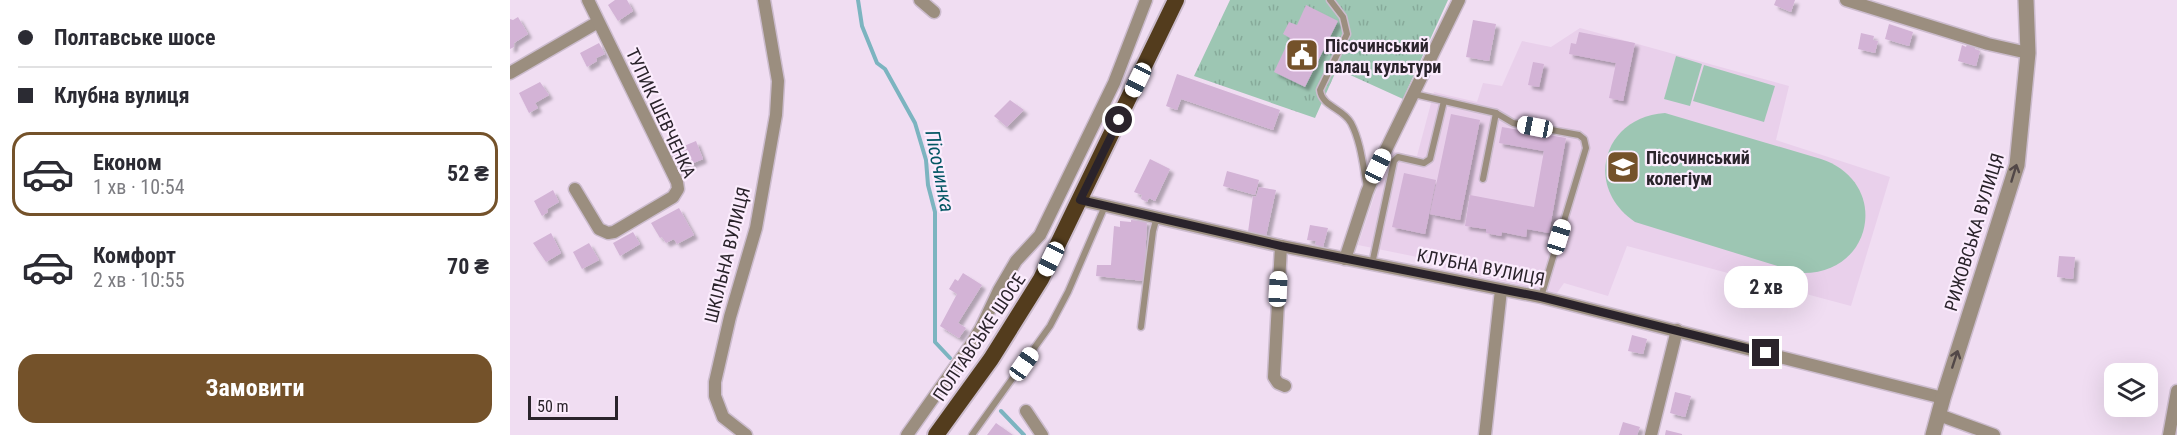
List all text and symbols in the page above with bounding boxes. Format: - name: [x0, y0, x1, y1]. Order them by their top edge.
- text: Полтавське шосе: [54, 25, 215, 50]
- place label: Пісочинський палац культури: [1325, 35, 1441, 77]
- public building icon: Пісочинський палац культури: [1284, 37, 1320, 73]
- street label: ТУПИК ШЕВЧЕНКА: [622, 45, 700, 182]
- car: [1122, 60, 1154, 100]
- text: Клубна вулиця: [54, 83, 190, 108]
- route start: [1105, 106, 1132, 133]
- car: [1516, 115, 1554, 139]
- water label: Пісочинка: [920, 128, 960, 214]
- car: [1362, 146, 1394, 186]
- icon: car: [21, 147, 75, 201]
- place label: Пісочинський колегіум: [1646, 147, 1750, 189]
- school or university icon: Пісочинський колегіум: [1605, 149, 1641, 185]
- text: Економ: [93, 150, 162, 175]
- street label: РИЖОВСЬКА ВУЛИЦЯ: [1940, 151, 2008, 313]
- text: 52 ₴: [447, 161, 489, 186]
- one-way arrow: [2009, 164, 2020, 183]
- text: 1 хв · 10:54: [93, 175, 185, 199]
- street label: ШКІЛЬНА ВУЛИЦЯ: [700, 185, 754, 325]
- car: [1545, 217, 1573, 257]
- car: [1035, 239, 1067, 279]
- icon: car: [21, 240, 75, 294]
- text: Комфорт: [93, 243, 176, 268]
- street label: КЛУБНА ВУЛИЦЯ: [1415, 244, 1547, 290]
- text: 70 ₴: [447, 254, 489, 279]
- callout: 2 хв: [1724, 266, 1808, 308]
- text: 2 хв · 10:55: [93, 268, 185, 292]
- street label: ПОЛТАВСЬКЕ ШОСЕ: [929, 269, 1029, 405]
- car: [1268, 271, 1288, 307]
- text: 2 хв: [1749, 275, 1783, 299]
- route end: [1752, 339, 1779, 366]
- car: [1006, 344, 1042, 384]
- one-way arrow: [1950, 350, 1961, 369]
- button: Замовити: [18, 354, 492, 423]
- map controls: [2104, 363, 2158, 417]
- button: layers: [2104, 363, 2158, 417]
- scale bar: [528, 393, 618, 420]
- text: 50 m: [537, 397, 569, 416]

